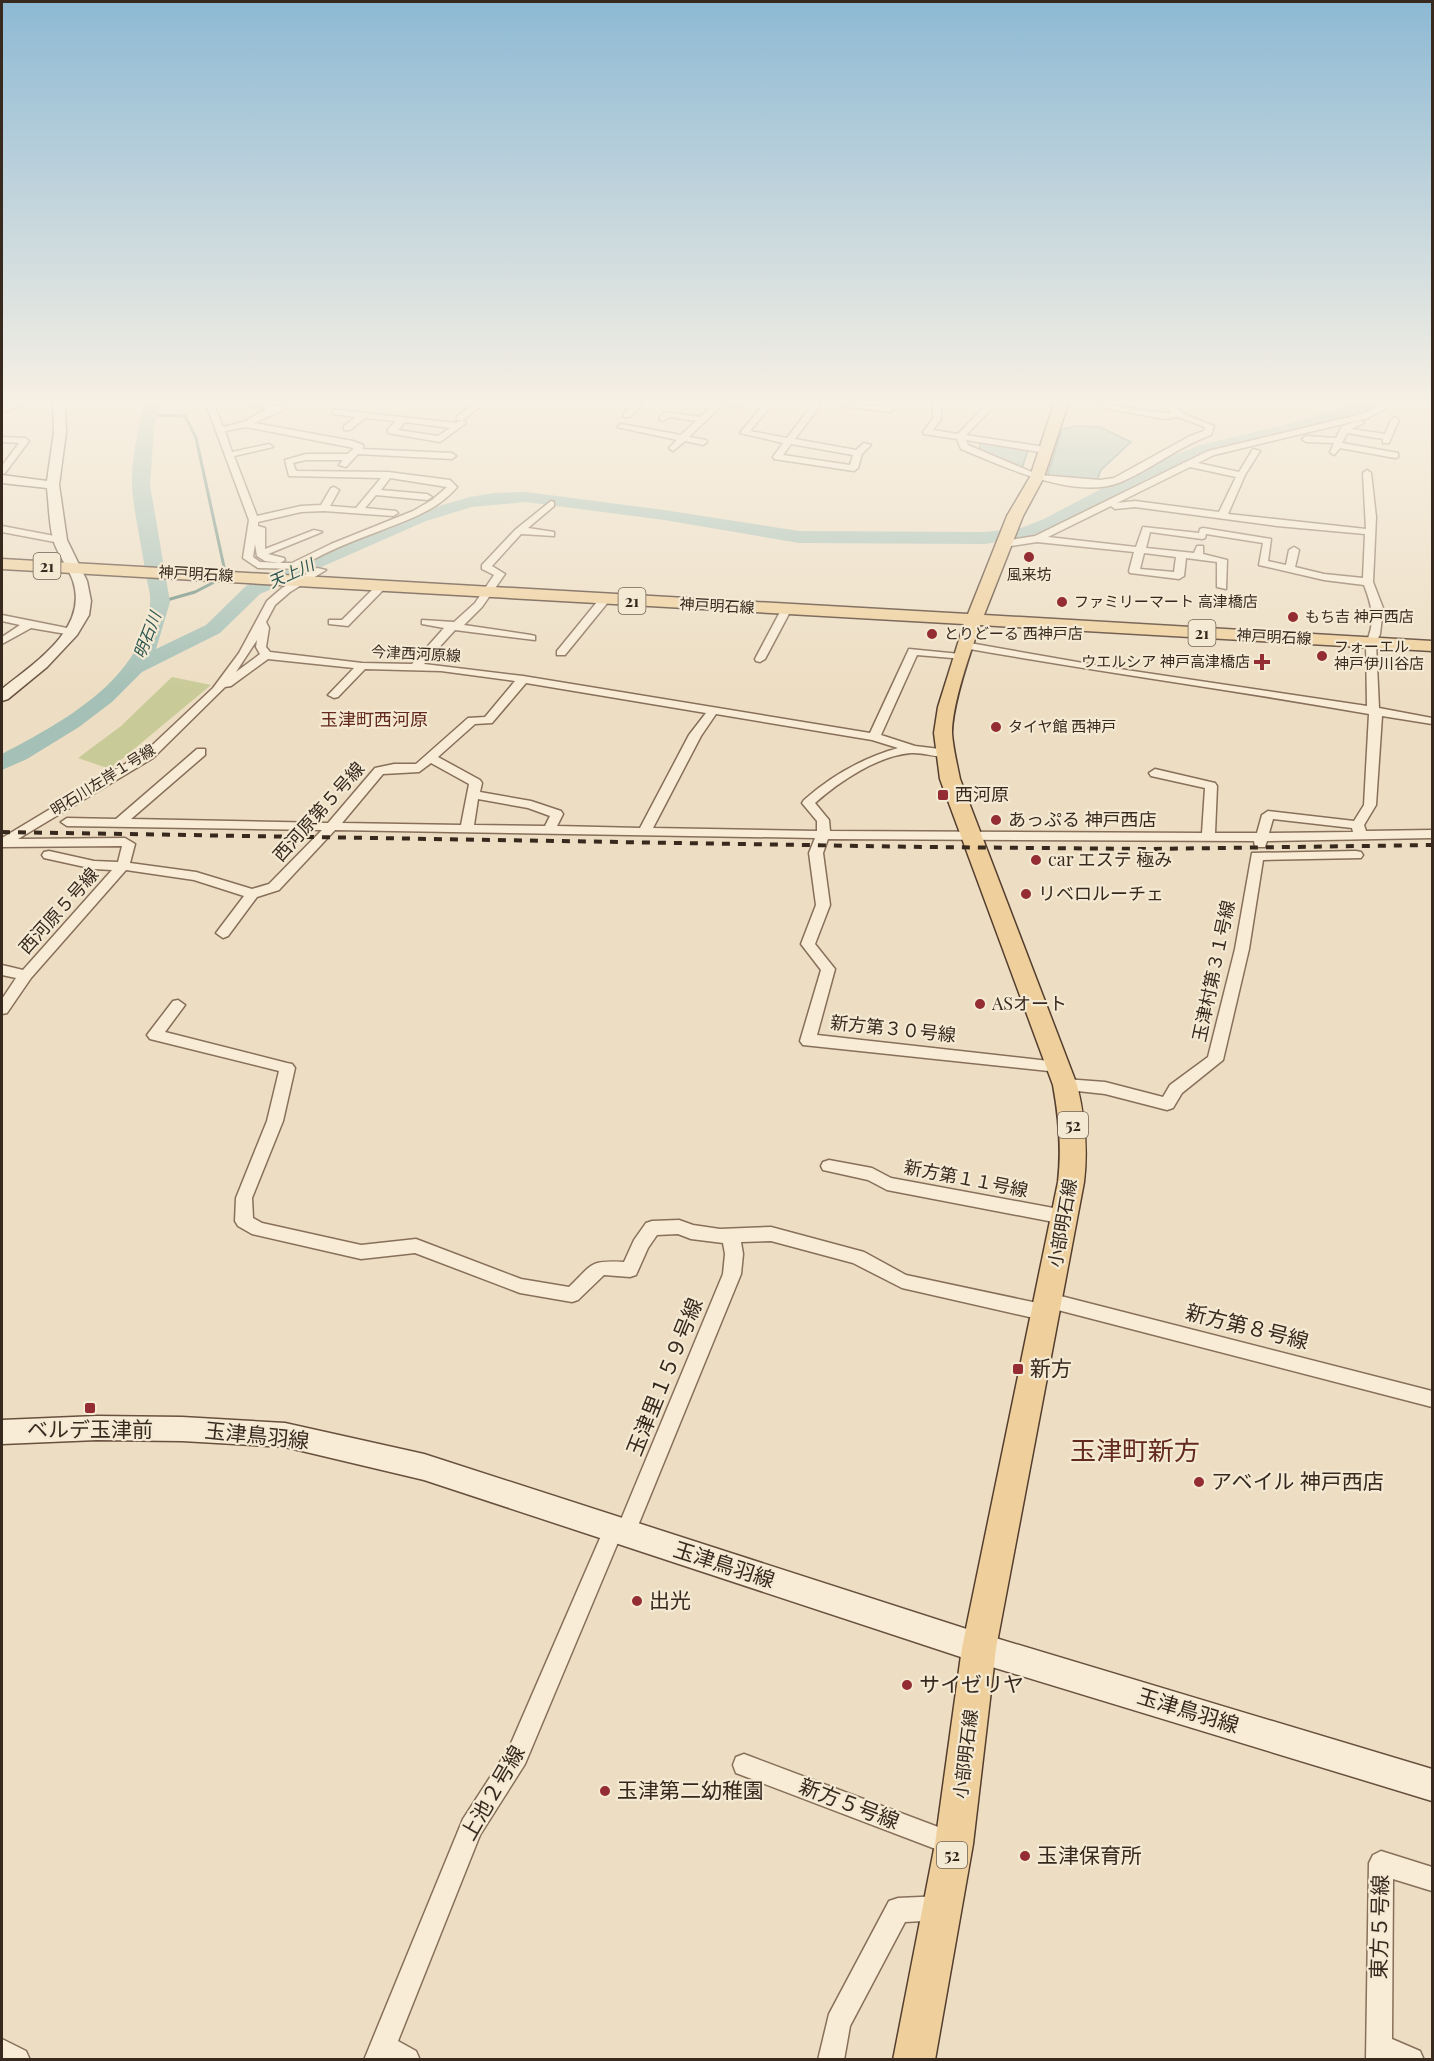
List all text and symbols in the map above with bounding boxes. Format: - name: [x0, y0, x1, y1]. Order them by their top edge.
- marker: 風来坊: [1022, 550, 1036, 564]
- water label: 天上川: [265, 552, 319, 592]
- road number: 21: [34, 553, 60, 579]
- street label: 神戸明石線: [158, 561, 234, 585]
- place label: 風来坊: [1006, 564, 1052, 584]
- road number: 21: [618, 588, 646, 614]
- place label: ファミリーマート 高津橋店: [1074, 591, 1258, 611]
- street label: 神戸明石線: [679, 593, 755, 617]
- marker: ファミリーマート 高津橋店: [1055, 595, 1069, 609]
- place label: もち吉 神戸西店: [1305, 606, 1414, 626]
- water label: 明石川: [128, 607, 166, 661]
- marker: もち吉 神戸西店: [1286, 610, 1300, 624]
- road number: 21: [1188, 620, 1216, 646]
- place label: とりどーる 西神戸店: [944, 623, 1083, 643]
- street label: 神戸明石線: [1236, 624, 1312, 648]
- marker: とりどーる 西神戸店: [925, 627, 939, 641]
- place label: フォーエル 神戸伊川谷店: [1334, 636, 1424, 673]
- street label: 今津西河原線: [371, 641, 462, 665]
- marker: フォーエル 神戸伊川谷店: [1315, 649, 1329, 663]
- place label: ウエルシア 神戸高津橋店: [1081, 651, 1250, 671]
- marker: ウエルシア 神戸高津橋店: [1255, 655, 1269, 669]
- district label: 玉津町西河原: [320, 707, 428, 731]
- place label: タイヤ館 西神戸: [1008, 716, 1116, 736]
- marker: タイヤ館 西神戸: [989, 720, 1003, 734]
- street label: 明石川左岸１号線: [46, 739, 159, 819]
- street label: 西河原第５号線: [267, 756, 369, 866]
- place label: 西河原: [955, 782, 1009, 806]
- marker: 西河原: [936, 788, 950, 802]
- place label: あっぷる 神戸西店: [1008, 807, 1156, 831]
- marker: あっぷる 神戸西店: [989, 813, 1003, 827]
- place label: car エステ 極み: [1048, 847, 1172, 871]
- marker: car エステ 極み: [1029, 853, 1043, 867]
- street label: 西河原５号線: [13, 862, 103, 958]
- place label: リベロルーチェ: [1038, 881, 1164, 905]
- marker: リベロルーチェ: [1019, 887, 1033, 901]
- street label: 玉津村第３１号線: [1186, 898, 1240, 1044]
- place label: ASオート: [991, 991, 1067, 1015]
- marker: ASオート: [973, 997, 987, 1011]
- street label: 新方第３０号線: [829, 1009, 957, 1047]
- road number: 52: [1058, 1112, 1088, 1138]
- street label: 新方第１１号線: [902, 1154, 1030, 1202]
- street label: 小部明石線: [1042, 1176, 1082, 1269]
- street label: 玉津里１５９号線: [619, 1293, 708, 1459]
- street label: 新方第８号線: [1183, 1296, 1312, 1354]
- place label: 新方: [1030, 1353, 1072, 1381]
- marker: 新方: [1011, 1362, 1025, 1376]
- marker: ベルデ玉津前: [83, 1401, 97, 1415]
- place label: ベルデ玉津前: [27, 1414, 153, 1442]
- street label: 玉津鳥羽線: [204, 1415, 311, 1453]
- district label: 玉津町新方: [1070, 1432, 1200, 1467]
- place label: アベイル 神戸西店: [1211, 1466, 1384, 1494]
- marker: アベイル 神戸西店: [1192, 1475, 1206, 1489]
- street label: 玉津鳥羽線: [670, 1534, 779, 1593]
- place label: 出光: [649, 1585, 691, 1613]
- marker: 出光: [630, 1594, 644, 1608]
- place label: サイゼリヤ: [919, 1669, 1024, 1697]
- marker: サイゼリヤ: [900, 1678, 914, 1692]
- street label: 玉津鳥羽線: [1134, 1680, 1243, 1738]
- street label: 小部明石線: [948, 1708, 982, 1800]
- street label: 上池２号線: [453, 1740, 530, 1844]
- street label: 新方５号線: [796, 1770, 904, 1834]
- place label: 玉津第二幼稚園: [617, 1775, 764, 1803]
- marker: 玉津第二幼稚園: [598, 1784, 612, 1798]
- place label: 玉津保育所: [1037, 1840, 1142, 1868]
- road number: 52: [937, 1842, 967, 1868]
- marker: 玉津保育所: [1018, 1849, 1032, 1863]
- street label: 東方５号線: [1363, 1874, 1393, 1980]

